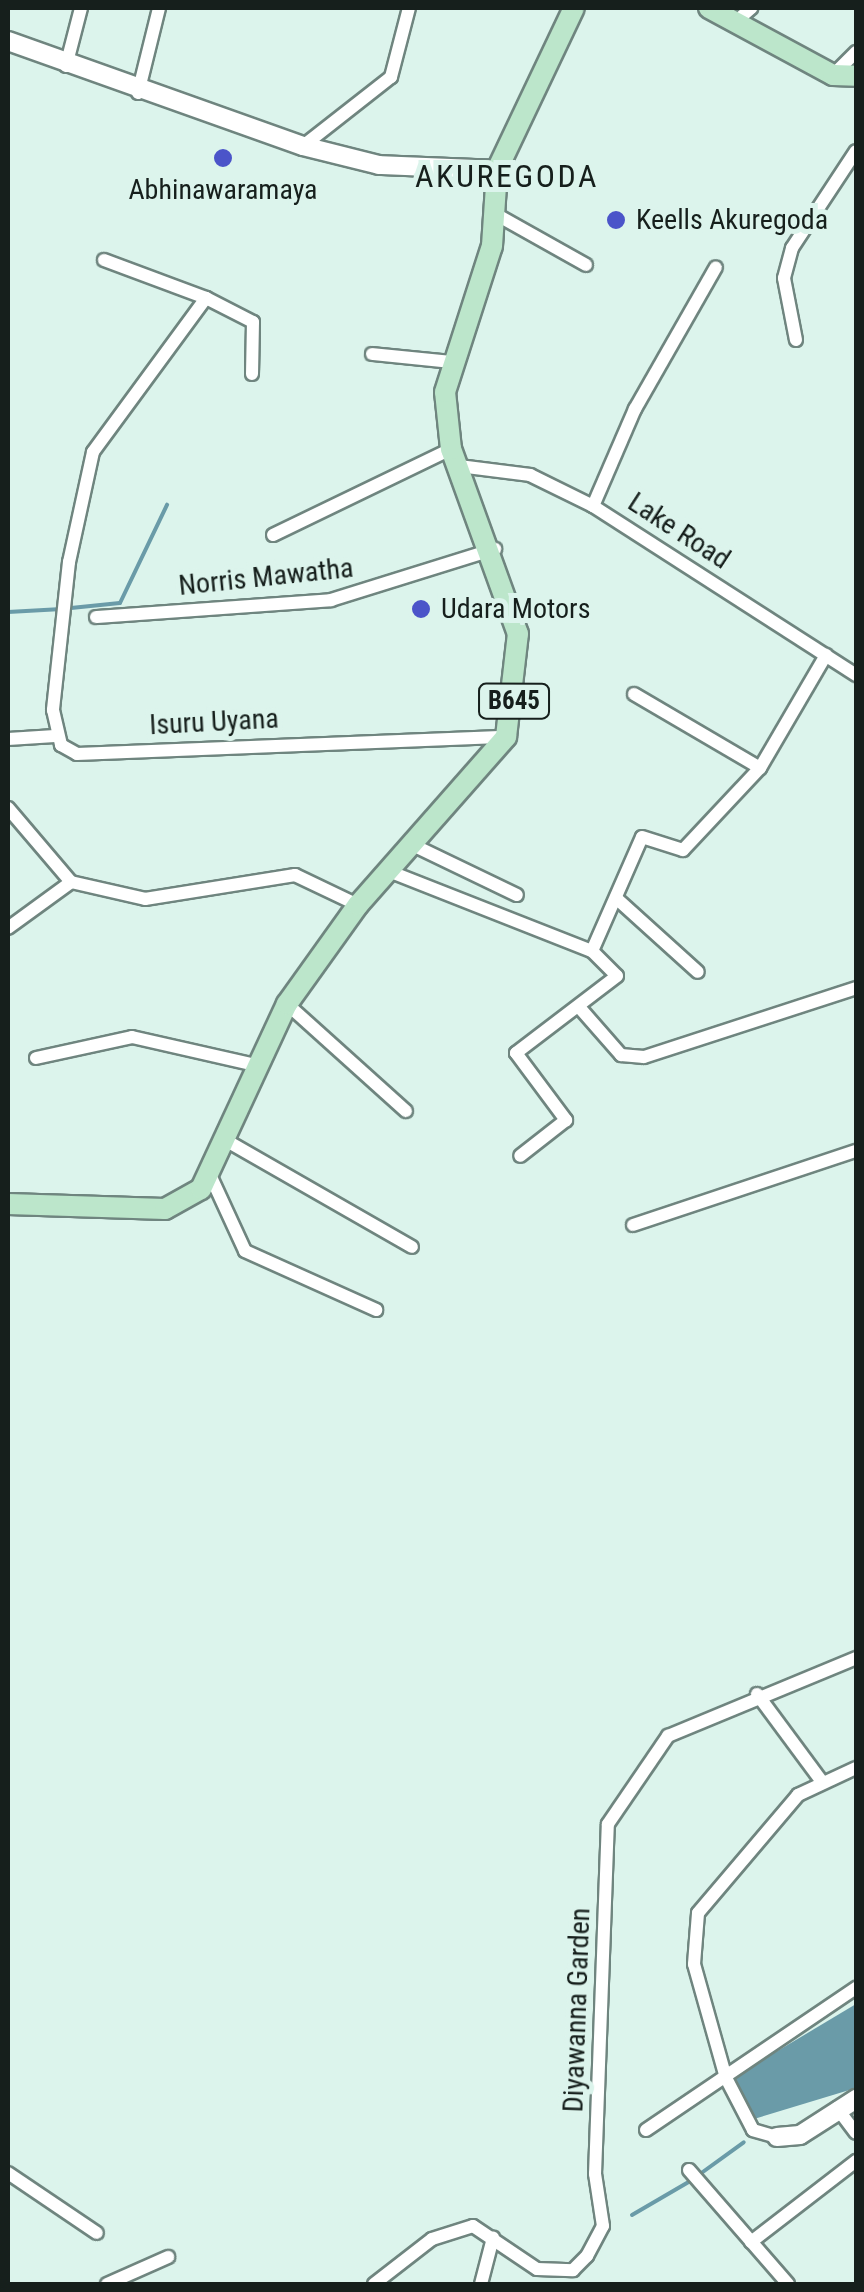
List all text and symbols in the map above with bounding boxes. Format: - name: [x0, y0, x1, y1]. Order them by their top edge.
- marker: Abhinawaramaya: [212, 147, 234, 169]
- district label: AKUREGODA: [415, 157, 599, 195]
- place label: Abhinawaramaya: [128, 173, 318, 207]
- place label: Keells Akuregoda: [636, 203, 828, 237]
- marker: Keells Akuregoda: [605, 209, 627, 231]
- street label: Lake Road: [622, 486, 736, 576]
- street label: Norris Mawatha: [177, 551, 355, 603]
- place label: Udara Motors: [441, 592, 590, 626]
- marker: Udara Motors: [410, 598, 432, 620]
- road number: B645: [476, 681, 552, 721]
- street label: Isuru Uyana: [149, 702, 279, 742]
- street label: Diyawanna Garden: [557, 1907, 597, 2113]

